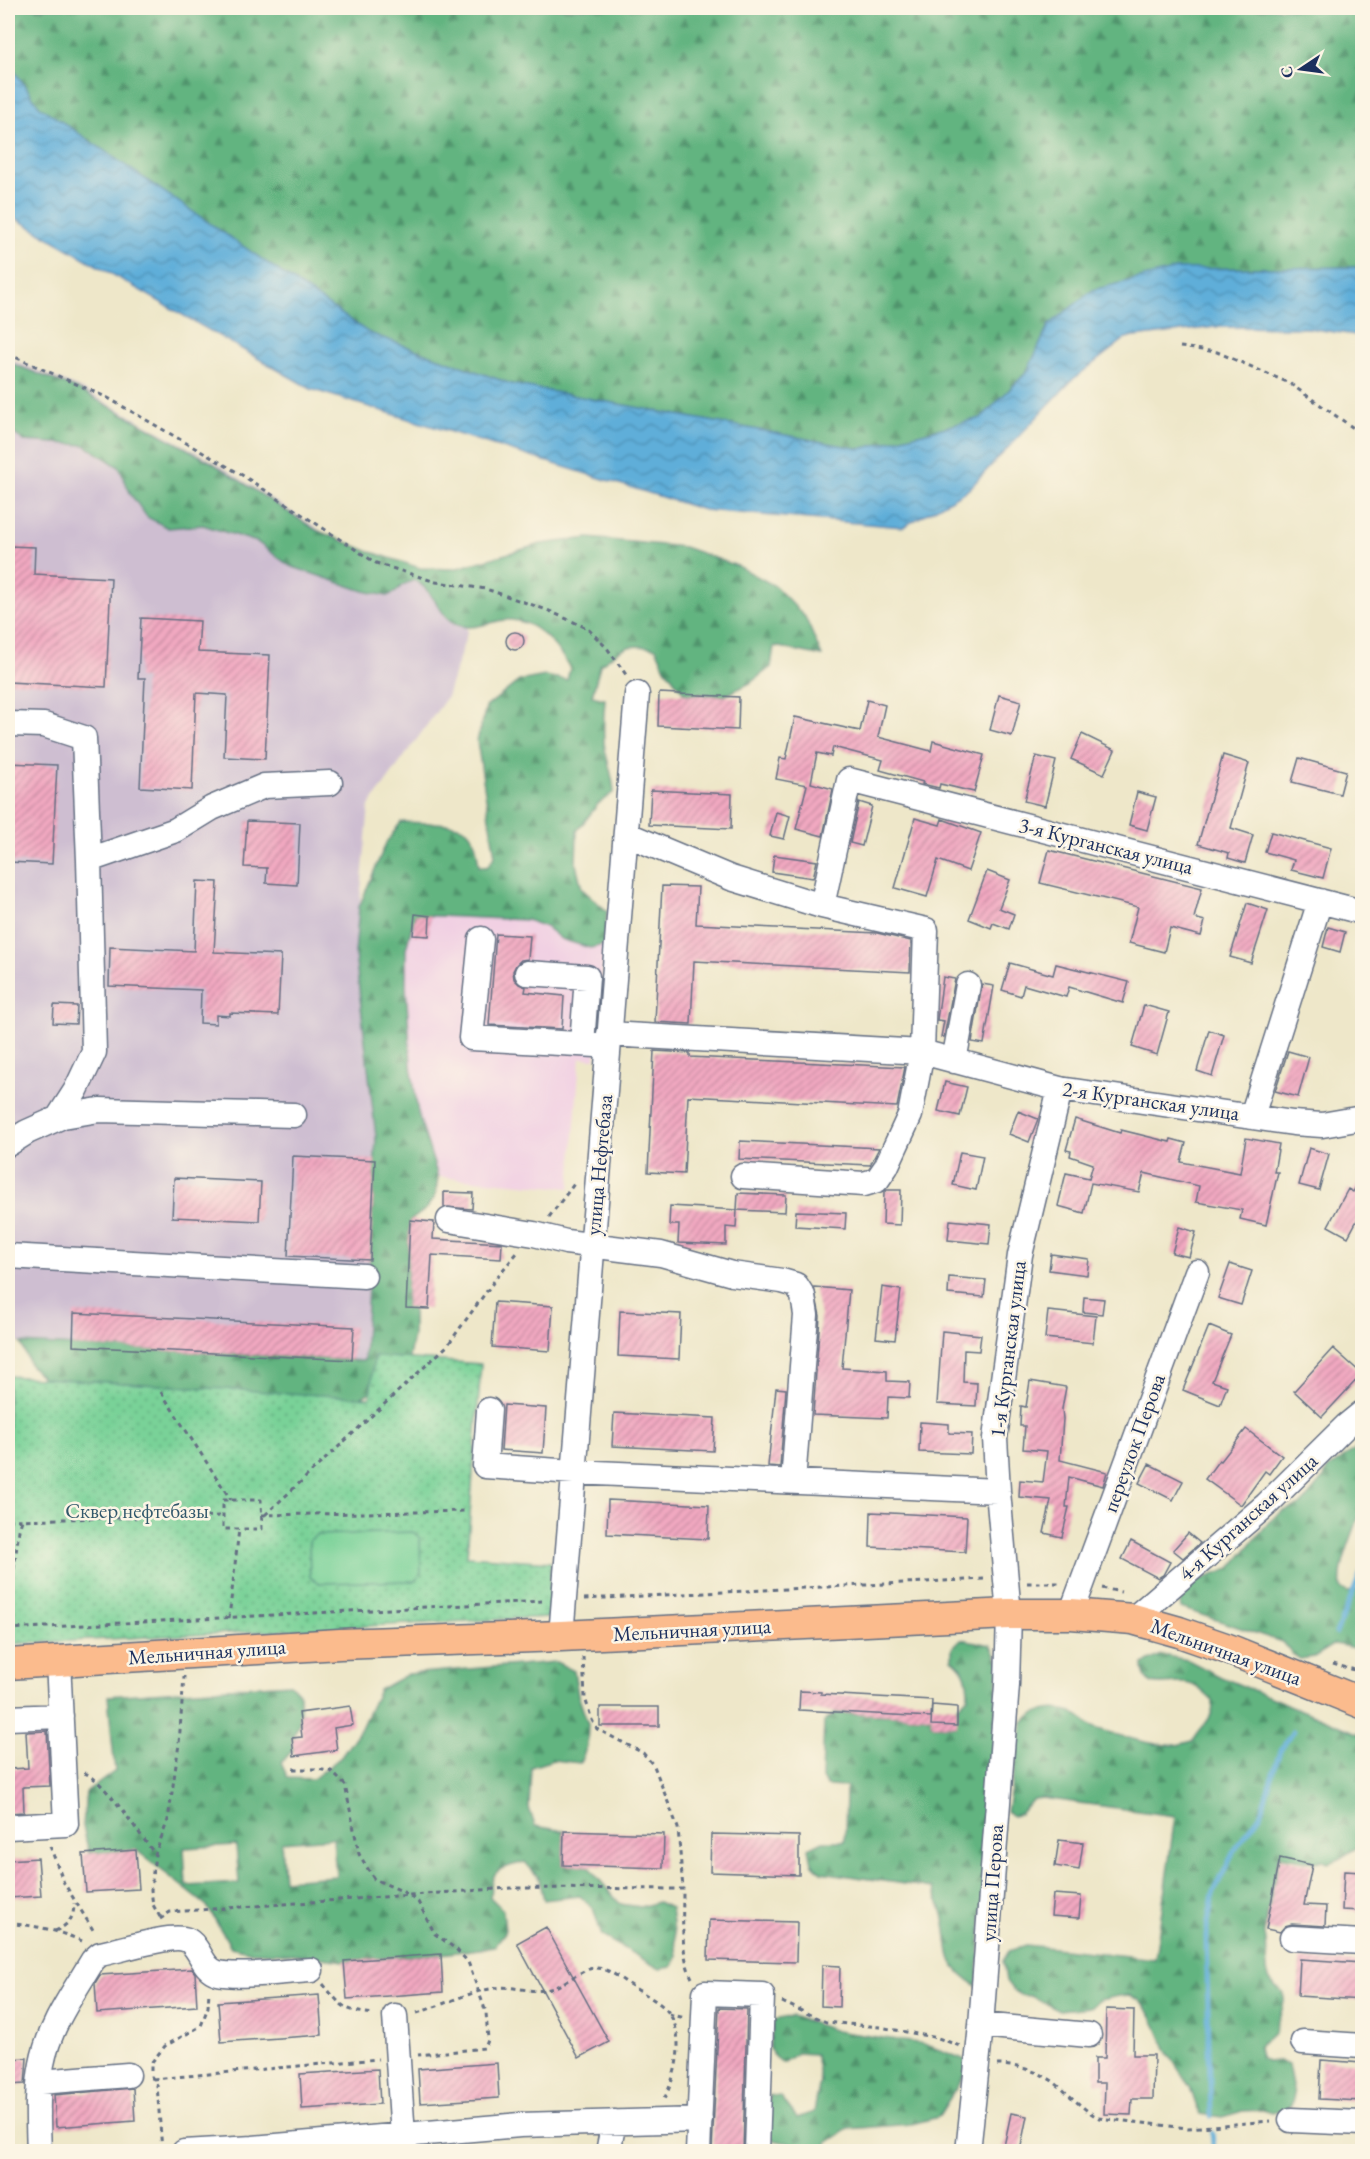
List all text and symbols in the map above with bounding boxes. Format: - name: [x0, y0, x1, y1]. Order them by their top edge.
- north arrow: [1271, 39, 1331, 99]
- text: С: [1275, 64, 1298, 80]
- street label: 3-я Курганская улица: [1016, 811, 1196, 880]
- street label: 2-я Курганская улица: [1061, 1075, 1242, 1126]
- street label: улица Нефтебаза: [579, 1093, 618, 1237]
- street label: 1-я Курганская улица: [983, 1258, 1032, 1439]
- street label: переулок Перова: [1096, 1369, 1171, 1516]
- street label: 4-я Курганская улица: [1172, 1447, 1323, 1586]
- park label: Сквер нефтебазы: [65, 1497, 209, 1524]
- street label: Мельничная улица: [612, 1612, 772, 1647]
- street label: Мельничная улица: [1147, 1612, 1306, 1692]
- street label: Мельничная улица: [127, 1632, 288, 1670]
- street label: улица Перова: [974, 1823, 1009, 1942]

